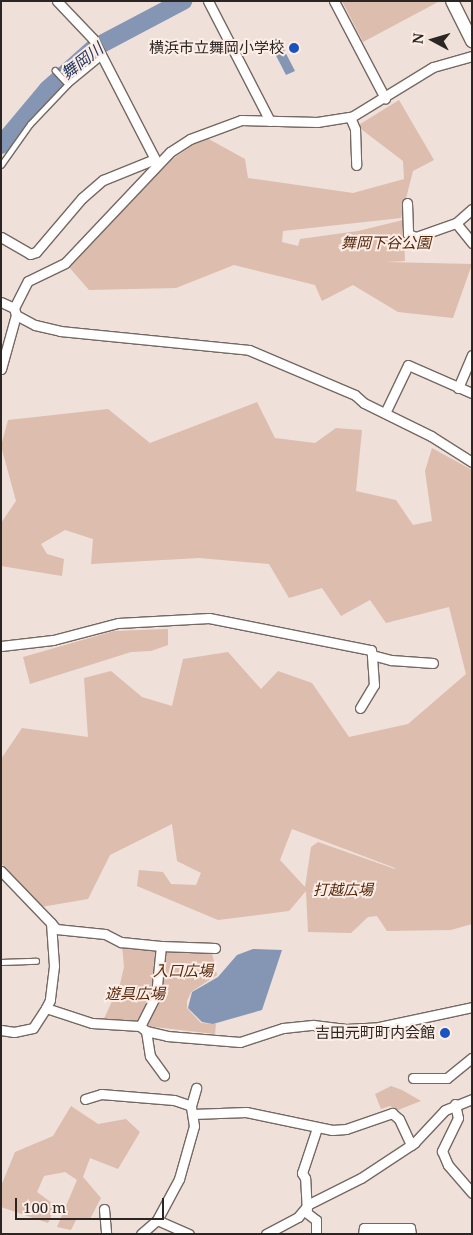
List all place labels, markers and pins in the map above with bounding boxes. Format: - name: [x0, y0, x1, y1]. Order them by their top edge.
- place label: 横浜市立舞岡小学校: [149, 39, 284, 57]
- marker: 横浜市立舞岡小学校: [288, 42, 300, 54]
- place label: 吉田元町町内会館: [315, 1024, 435, 1042]
- marker: 吉田元町町内会館: [439, 1027, 451, 1039]

